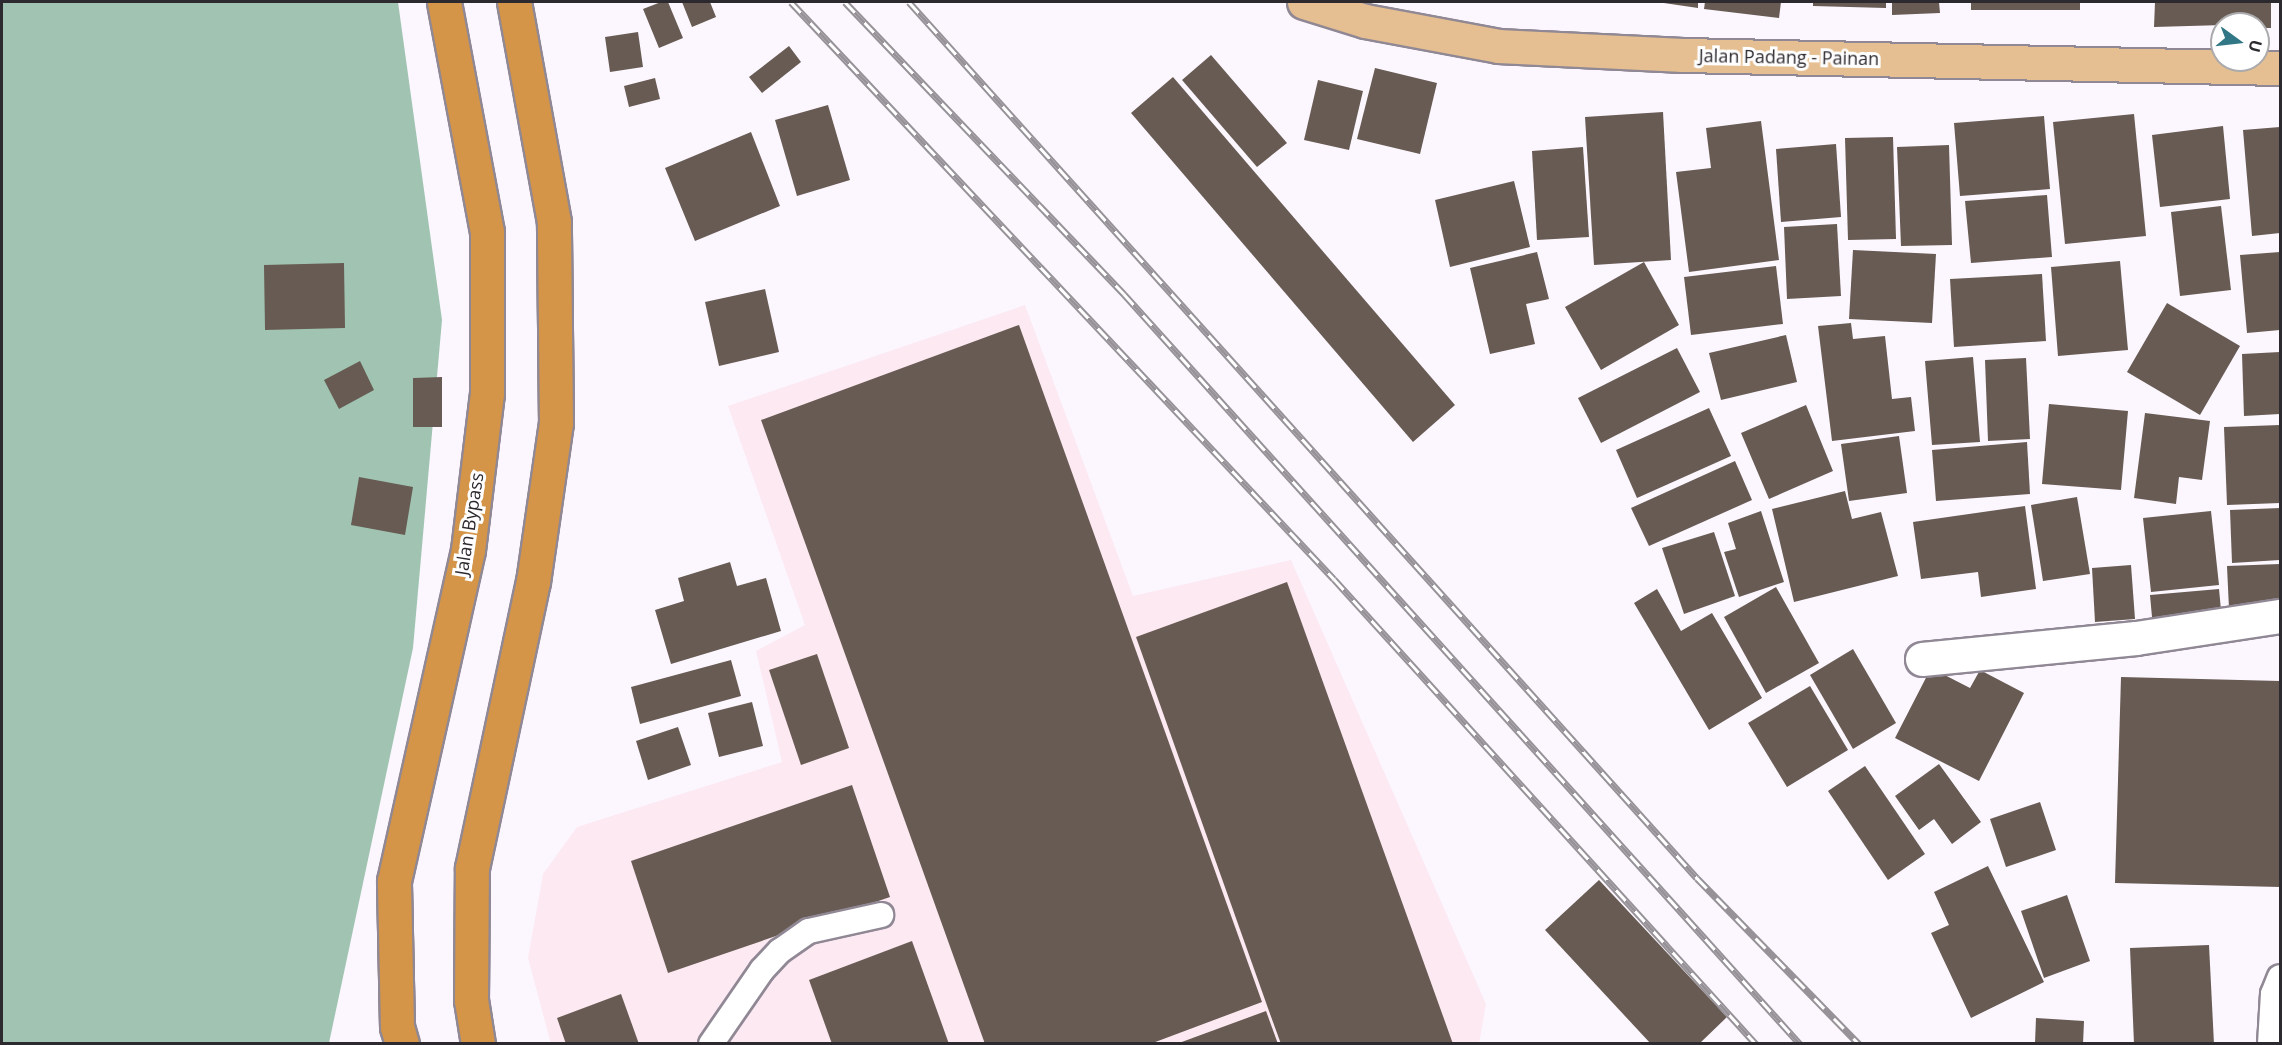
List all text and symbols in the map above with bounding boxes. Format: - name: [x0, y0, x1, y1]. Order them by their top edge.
- north arrow: [2210, 12, 2270, 72]
- text: U: [2243, 37, 2268, 55]
- street label: Jalan Padang - Painan: [1699, 45, 1879, 69]
- street label: Jalan Bypass: [450, 471, 488, 577]

